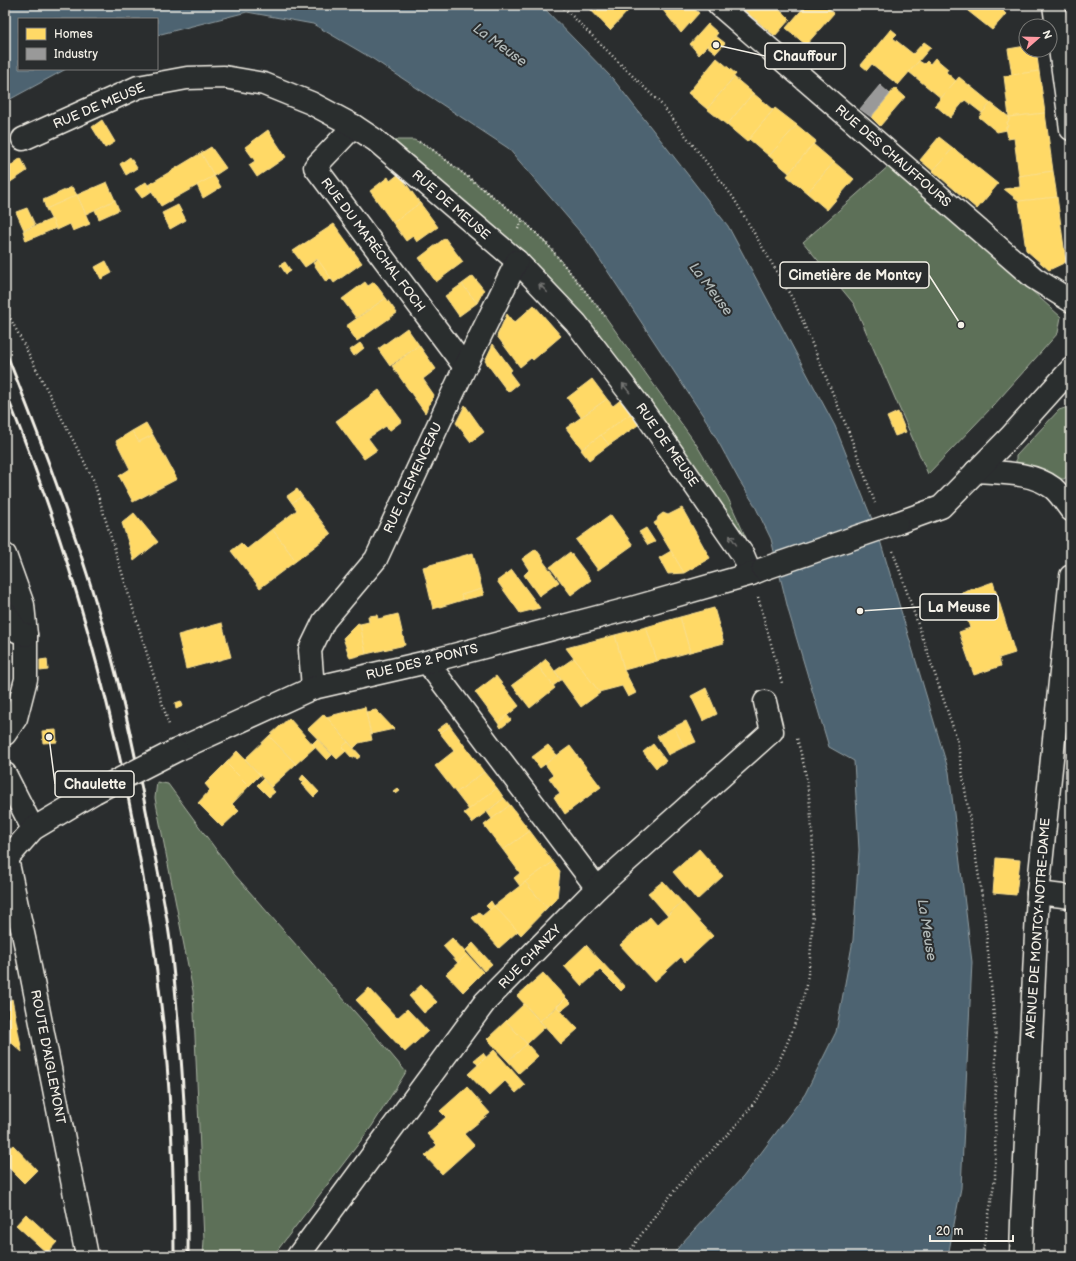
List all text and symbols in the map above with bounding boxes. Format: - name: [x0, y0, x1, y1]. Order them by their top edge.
- legend: [18, 18, 158, 70]
- north arrow: [1018, 18, 1058, 58]
- water label: La Meuse: [470, 20, 530, 70]
- text: Homes: [54, 27, 93, 42]
- text: N: [1039, 29, 1054, 41]
- callout: Chauffour: [765, 43, 845, 69]
- text: Industry: [54, 47, 99, 62]
- text: Chauffour: [773, 48, 837, 65]
- street label: RUE DE MEUSE: [51, 79, 148, 133]
- street label: RUE DES CHAUFFOURS: [832, 101, 954, 211]
- street label: RUE DE MEUSE: [409, 167, 494, 244]
- street label: RUE DU MARÉCHAL FOCH: [317, 175, 429, 315]
- water label: La Meuse: [685, 259, 737, 319]
- callout: Cimetière de Montcy: [780, 262, 929, 288]
- text: Cimetière de Montcy: [788, 267, 922, 284]
- one-way arrow: [538, 283, 548, 293]
- one-way arrow: [622, 382, 630, 393]
- street label: RUE DE MEUSE: [632, 400, 702, 490]
- street label: RUE CLEMENCEAU: [380, 420, 446, 536]
- one-way arrow: [729, 535, 737, 546]
- callout: La Meuse: [920, 594, 998, 620]
- text: La Meuse: [928, 599, 990, 616]
- street label: RUE DES 2 PONTS: [364, 640, 480, 684]
- callout: Chaulette: [55, 771, 134, 797]
- text: Chaulette: [64, 776, 126, 793]
- street label: AVENUE DE MONTCY-NOTRE-DAME: [1022, 817, 1054, 1039]
- water label: La Meuse: [914, 898, 940, 962]
- street label: RUE CHANZY: [495, 921, 565, 992]
- street label: ROUTE D'AIGLEMONT: [27, 988, 69, 1126]
- scale bar: [930, 1217, 1013, 1243]
- text: 20 m: [936, 1224, 963, 1239]

